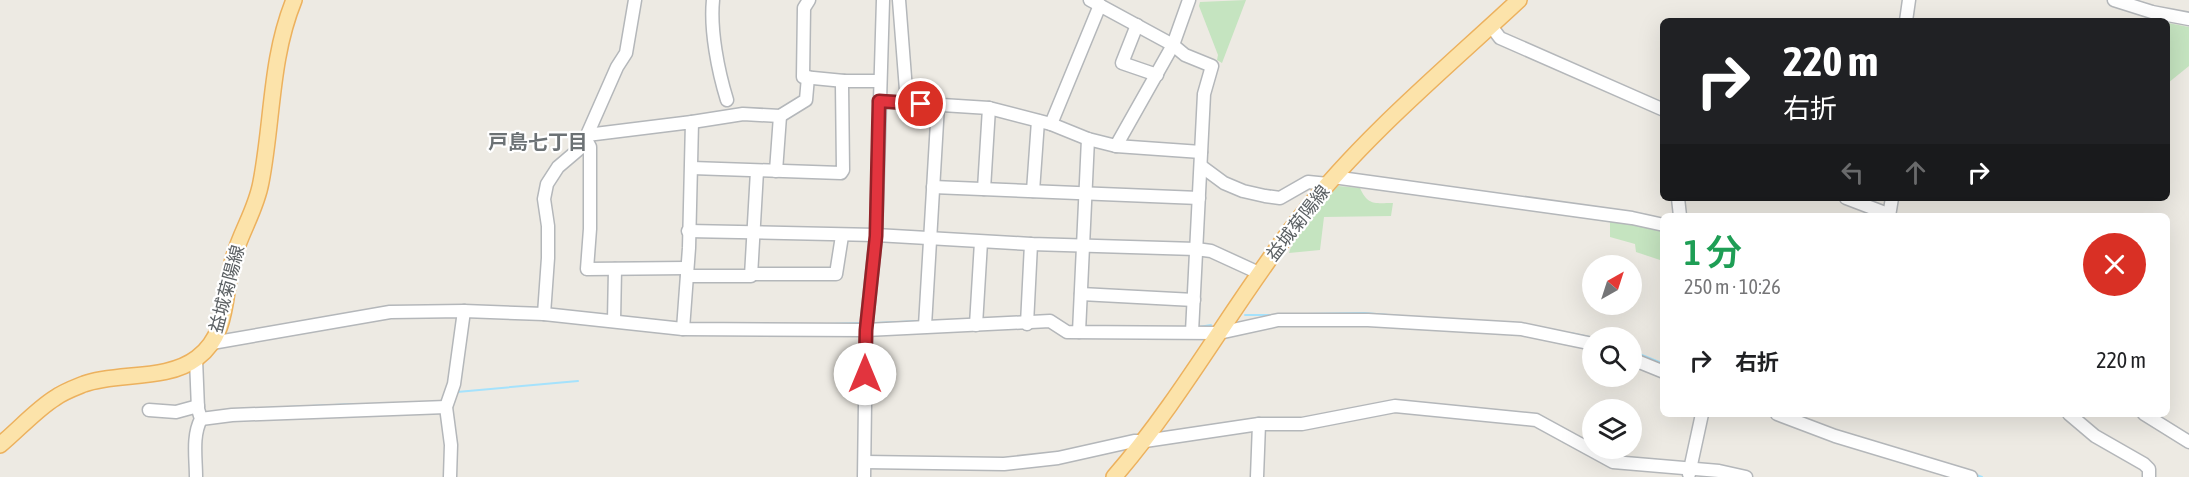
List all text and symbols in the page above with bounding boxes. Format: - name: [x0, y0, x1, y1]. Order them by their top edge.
- text: 220 m: [1783, 37, 1878, 85]
- icon: right: [1684, 42, 1762, 120]
- pin: [895, 78, 946, 129]
- icon: arrive: [904, 87, 937, 120]
- text: 右折: [1783, 93, 1837, 124]
- district label: 戸島七丁目: [488, 130, 588, 153]
- icon: left: [1836, 156, 1869, 189]
- icon: ahead: [1899, 156, 1932, 189]
- icon: right: [1962, 156, 1995, 189]
- street label: 益城菊陽線: [1262, 181, 1334, 265]
- text: 1 分: [1684, 231, 1742, 273]
- button: close: [2083, 233, 2146, 296]
- street label: 益城菊陽線: [205, 243, 248, 335]
- north arrow: [1582, 255, 1642, 315]
- map controls: [1582, 255, 1642, 459]
- text: 250 m · 10:26: [1684, 275, 1781, 298]
- button: search: [1582, 327, 1642, 387]
- position arrow: [833, 342, 897, 406]
- icon: right: [1684, 344, 1717, 377]
- text: 220 m: [2096, 347, 2146, 373]
- text: 右折: [1735, 349, 1779, 375]
- button: layers: [1582, 399, 1642, 459]

